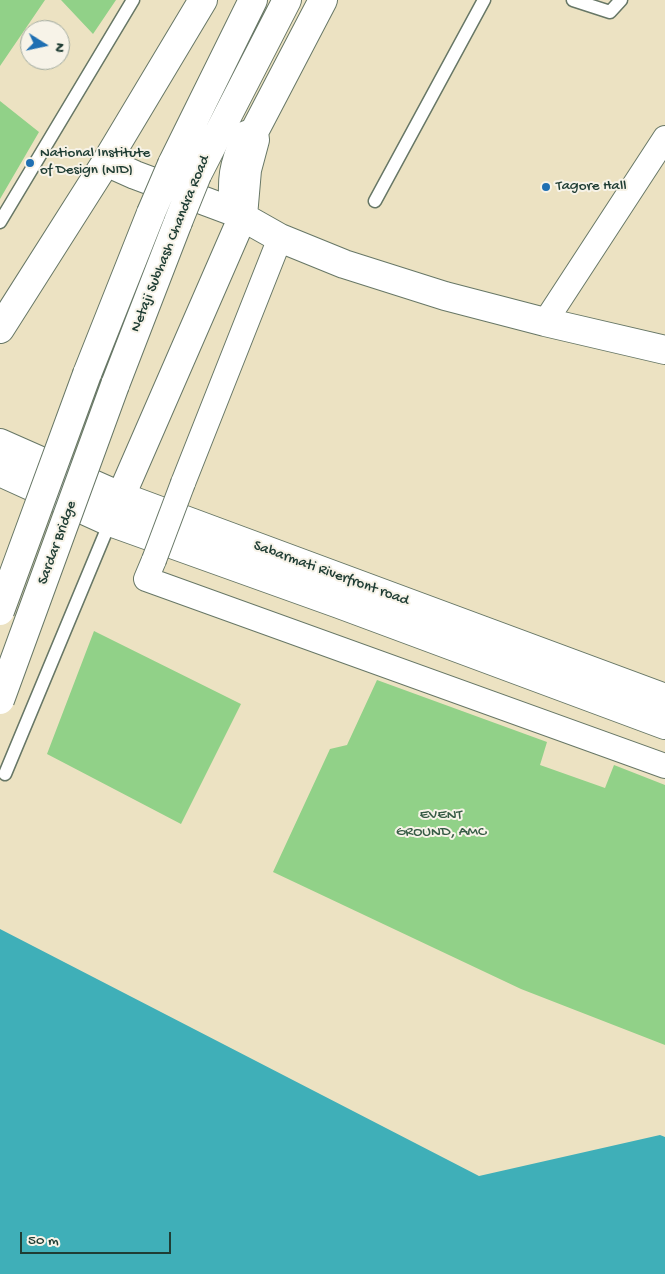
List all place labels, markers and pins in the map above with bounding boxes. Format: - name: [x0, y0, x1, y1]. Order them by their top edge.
- place label: National Institute of Design (NID): [40, 145, 150, 180]
- marker: National Institute of Design (NID): [24, 157, 36, 169]
- place label: Tagore Hall: [556, 178, 627, 196]
- marker: Tagore Hall: [540, 181, 552, 193]

